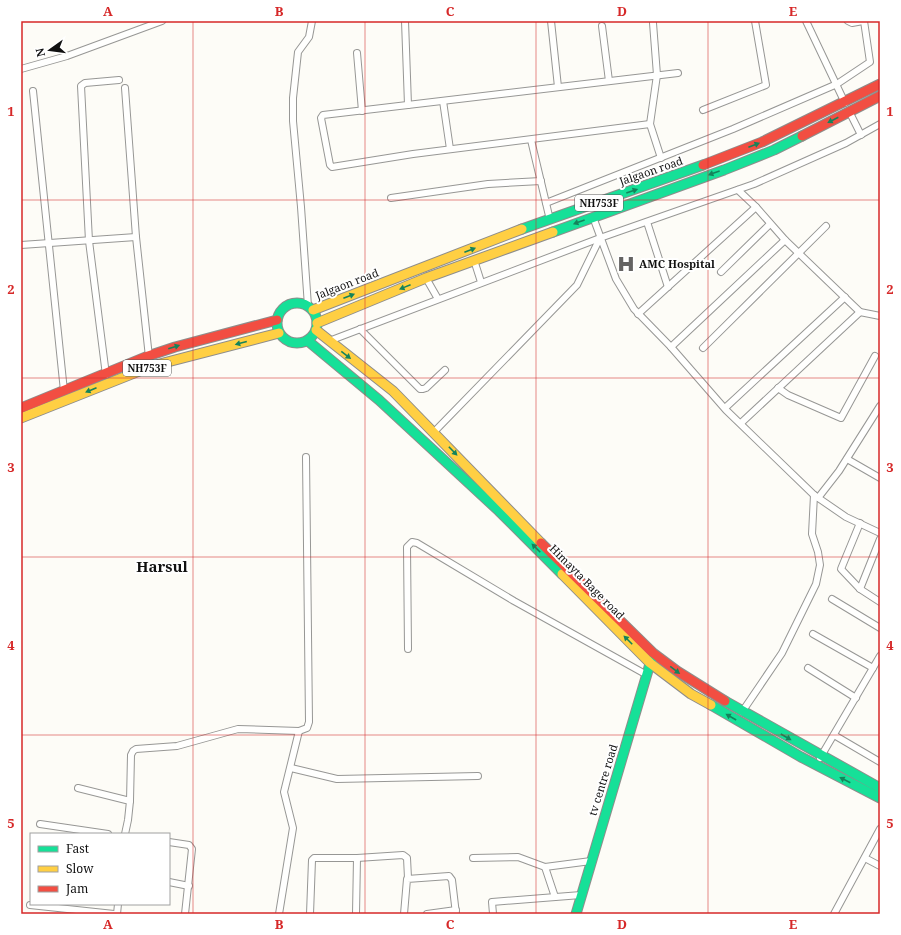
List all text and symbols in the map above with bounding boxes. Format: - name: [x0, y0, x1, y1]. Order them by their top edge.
- text: A: [103, 2, 113, 20]
- text: B: [275, 2, 284, 20]
- text: C: [446, 2, 455, 20]
- text: D: [617, 2, 627, 20]
- text: E: [789, 2, 798, 20]
- north arrow: [30, 30, 70, 70]
- text: N: [31, 46, 48, 59]
- text: 1: [7, 102, 15, 120]
- text: 1: [886, 102, 894, 120]
- one-way arrow: [827, 117, 839, 123]
- one-way arrow: [748, 142, 760, 148]
- street label: Jalgaon road: [616, 153, 685, 189]
- one-way arrow: [708, 171, 720, 177]
- one-way arrow: [627, 188, 639, 194]
- road number: NH753F: [575, 195, 623, 211]
- one-way arrow: [572, 220, 584, 226]
- one-way arrow: [465, 246, 477, 252]
- hospital icon: AMC Hospital: [616, 254, 636, 274]
- place label: AMC Hospital: [639, 256, 715, 271]
- street label: Jalgaon road: [312, 265, 381, 303]
- text: 2: [7, 280, 15, 298]
- text: 2: [886, 280, 894, 298]
- one-way arrow: [399, 284, 410, 290]
- one-way arrow: [344, 293, 356, 299]
- one-way arrow: [235, 340, 248, 346]
- one-way arrow: [168, 344, 180, 350]
- one-way arrow: [341, 350, 352, 359]
- road number: NH753F: [123, 360, 171, 376]
- one-way arrow: [84, 387, 96, 393]
- one-way arrow: [448, 446, 458, 456]
- text: 3: [7, 458, 15, 476]
- text: 3: [886, 458, 894, 476]
- street label: Himayta Bage road: [547, 541, 628, 623]
- one-way arrow: [531, 543, 541, 553]
- district label: Harsul: [136, 556, 189, 576]
- one-way arrow: [623, 635, 633, 645]
- text: 4: [7, 636, 15, 654]
- text: 4: [886, 636, 894, 654]
- one-way arrow: [670, 666, 681, 674]
- one-way arrow: [726, 714, 737, 721]
- one-way arrow: [780, 733, 792, 740]
- street label: tv centre road: [585, 742, 621, 817]
- one-way arrow: [840, 777, 851, 783]
- text: 5: [7, 814, 15, 832]
- text: 5: [886, 814, 894, 832]
- legend: [30, 833, 170, 905]
- text: Fast: [66, 840, 89, 857]
- text: Slow: [66, 860, 94, 877]
- text: Jam: [65, 880, 88, 897]
- text: A: [103, 915, 113, 933]
- text: B: [275, 915, 284, 933]
- text: C: [446, 915, 455, 933]
- text: D: [617, 915, 627, 933]
- text: E: [789, 915, 798, 933]

